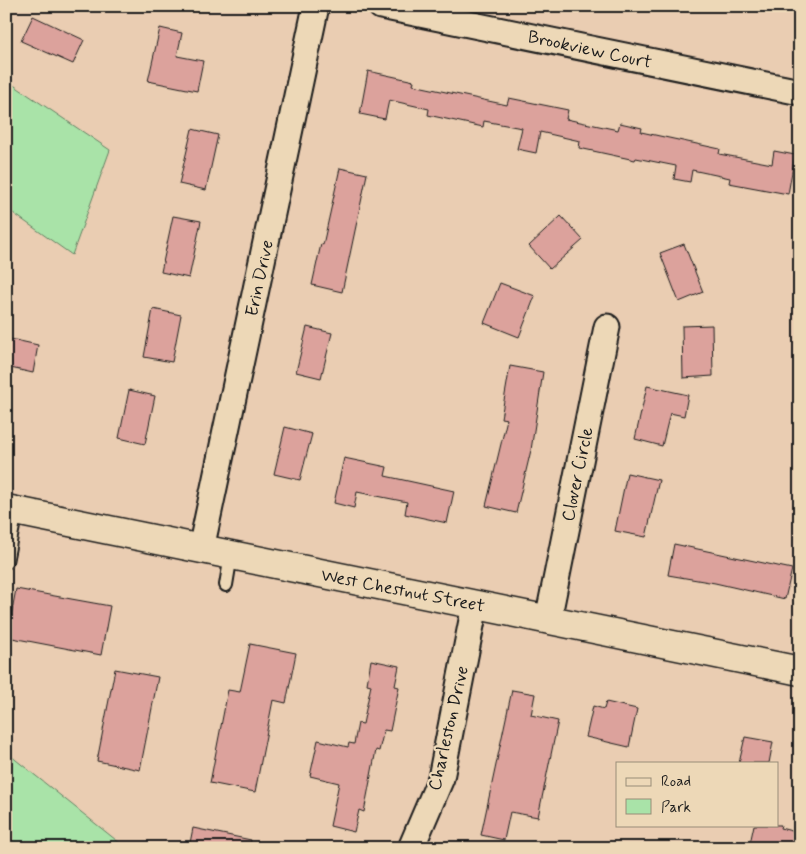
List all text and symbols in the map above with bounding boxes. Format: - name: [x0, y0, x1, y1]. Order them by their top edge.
- street label: Brookview Court: [526, 25, 654, 75]
- street label: Erin Drive: [240, 238, 280, 319]
- street label: Clover Circle: [556, 425, 600, 524]
- street label: West Chestnut Street: [319, 563, 487, 619]
- street label: Charleston Drive: [423, 663, 475, 793]
- legend: [616, 762, 778, 826]
- text: Road: [661, 772, 691, 792]
- text: Park: [661, 798, 691, 818]

